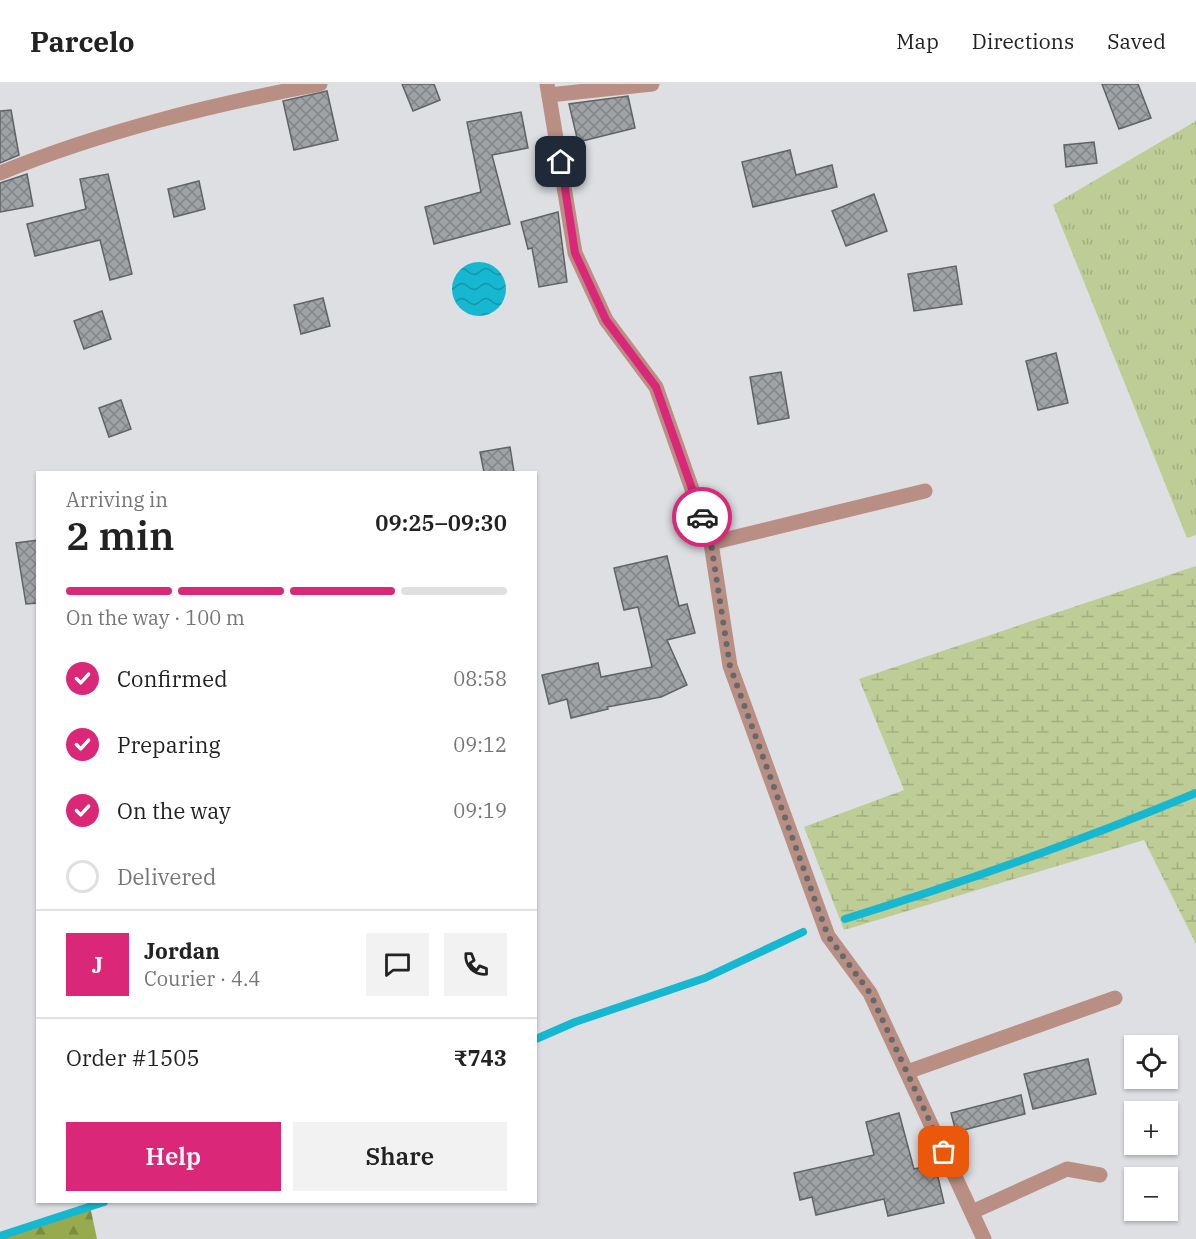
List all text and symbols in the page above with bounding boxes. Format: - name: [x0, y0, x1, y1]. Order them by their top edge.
- text: Parcelo: [30, 23, 135, 60]
- text: Map: [896, 27, 939, 55]
- text: Directions: [972, 27, 1074, 55]
- text: Saved: [1107, 27, 1166, 55]
- pin: [535, 136, 586, 187]
- icon: home: [544, 145, 577, 178]
- text: Arriving in: [66, 486, 168, 513]
- courier: [672, 487, 732, 547]
- icon: car: [686, 501, 719, 534]
- text: 09:25–09:30: [375, 508, 507, 537]
- text: 2 min: [66, 510, 174, 561]
- text: On the way · 100 m: [66, 604, 245, 631]
- icon: check: [66, 662, 99, 695]
- text: Confirmed: [117, 664, 228, 693]
- text: 08:58: [453, 665, 507, 692]
- icon: check: [66, 728, 99, 761]
- text: Preparing: [117, 730, 221, 759]
- text: 09:12: [453, 731, 507, 758]
- icon: check: [66, 794, 99, 827]
- text: On the way: [117, 796, 231, 825]
- text: 09:19: [453, 797, 507, 824]
- text: Delivered: [117, 862, 216, 891]
- button: chat: [366, 933, 429, 996]
- button: phone: [444, 933, 507, 996]
- text: Jordan: [144, 936, 220, 965]
- text: J: [92, 950, 103, 979]
- text: Courier · 4.4: [144, 965, 260, 992]
- map controls: [1124, 1035, 1178, 1221]
- button: locate: [1124, 1035, 1178, 1089]
- text: Order #1505: [66, 1043, 200, 1072]
- text: ₹743: [453, 1043, 507, 1072]
- button: +: [1124, 1101, 1178, 1155]
- button: Help: [66, 1122, 281, 1191]
- button: Share: [293, 1122, 507, 1191]
- pin: [918, 1126, 969, 1177]
- icon: bag: [927, 1135, 960, 1168]
- button: −: [1124, 1167, 1178, 1221]

